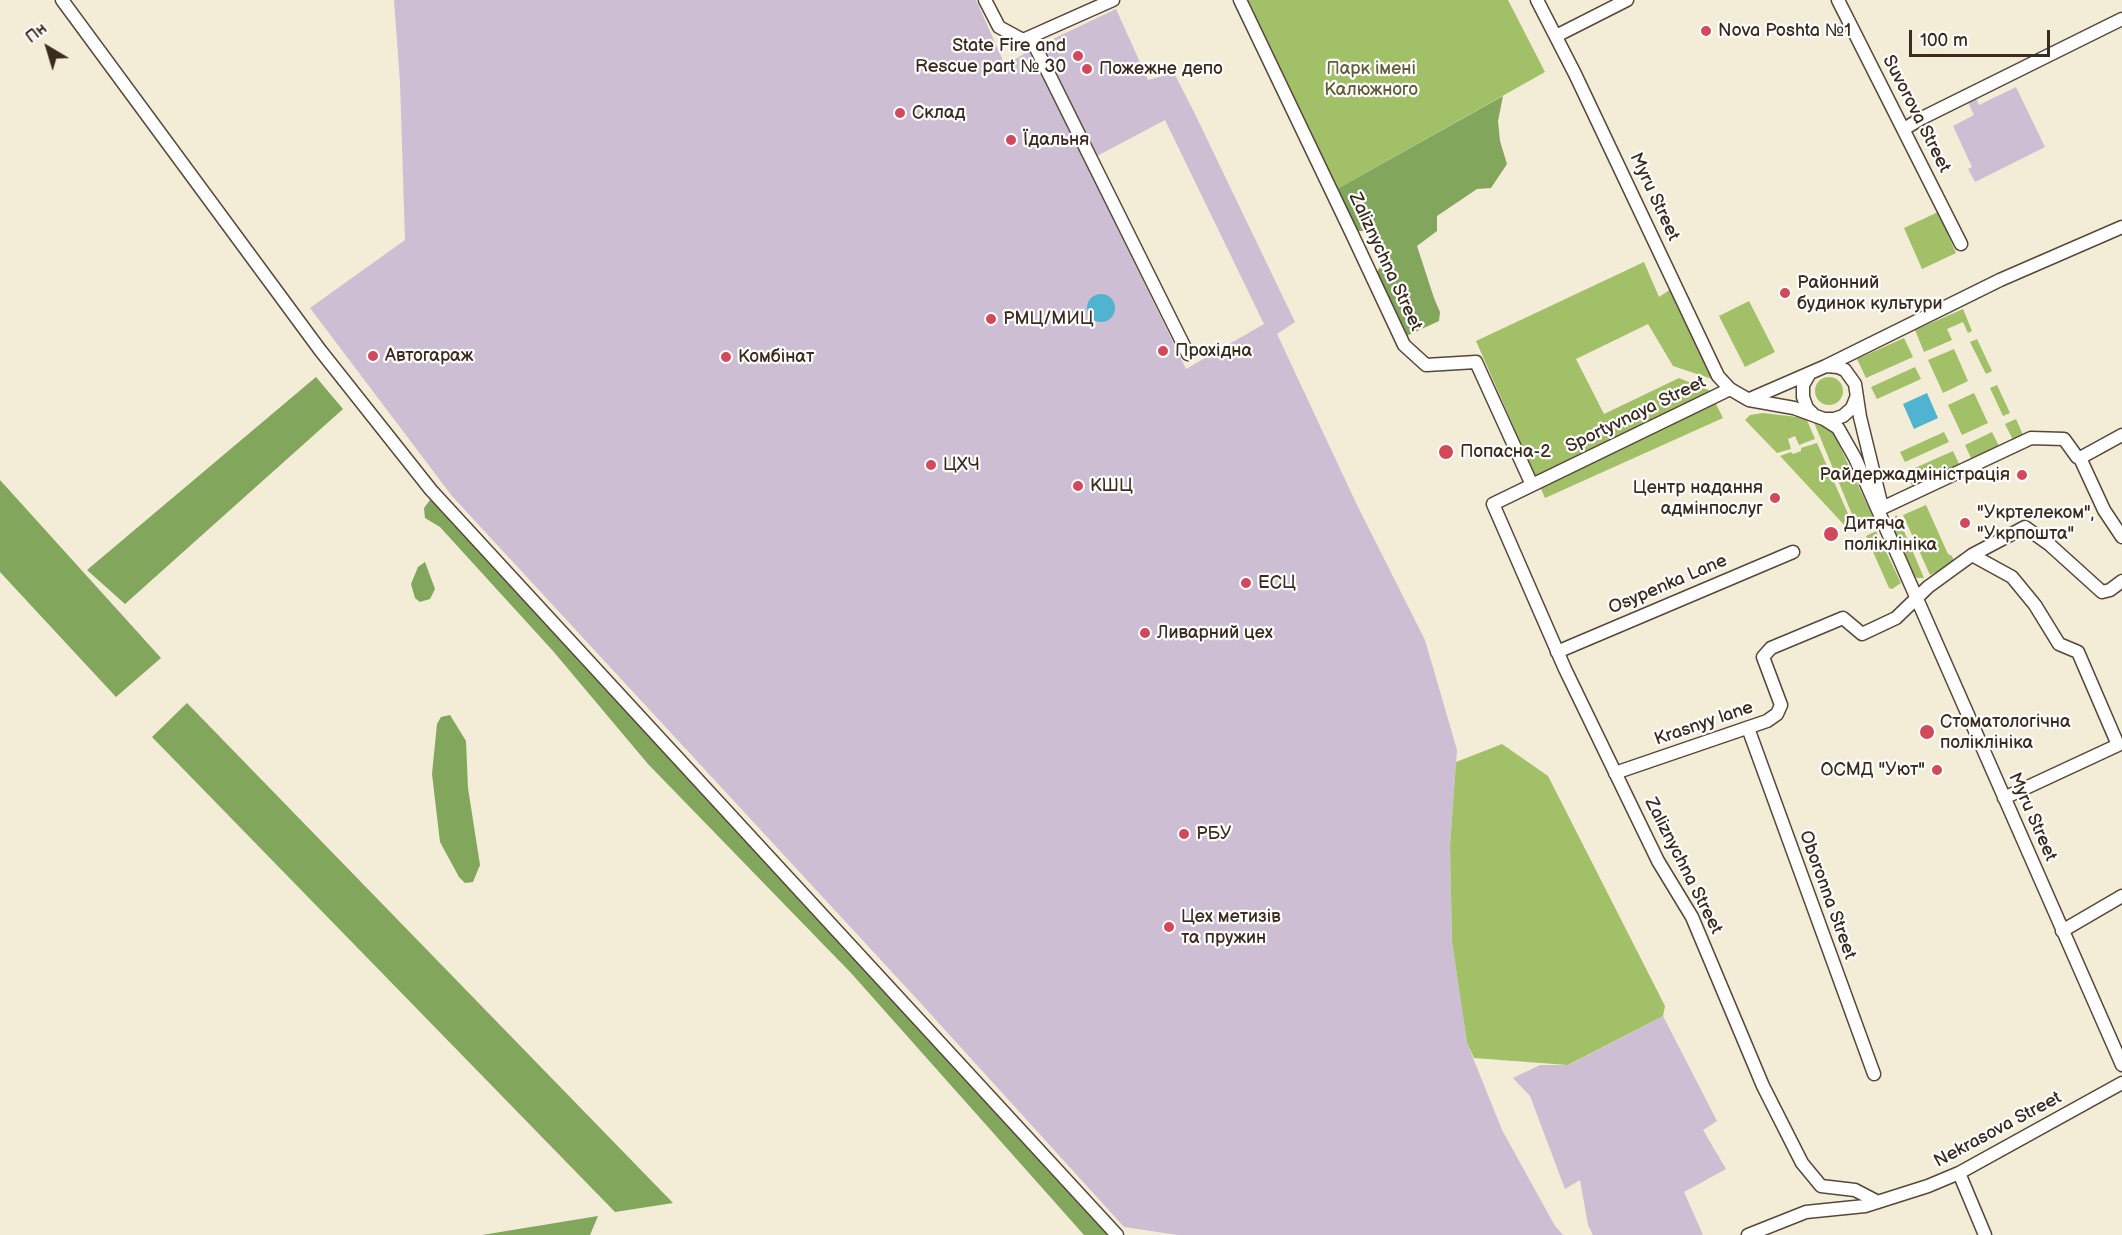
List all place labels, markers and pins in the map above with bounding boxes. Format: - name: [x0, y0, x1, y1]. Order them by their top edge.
- place label: Nova Poshta №1: [1718, 20, 1851, 42]
- marker: Nova Poshta №1: [1699, 24, 1713, 38]
- place label: State Fire and Rescue part № 30: [915, 35, 1066, 78]
- marker: State Fire and Rescue part № 30: [1071, 49, 1085, 63]
- place label: Пожежне депо: [1099, 58, 1223, 80]
- marker: Пожежне депо: [1080, 62, 1094, 76]
- place label: Склад: [912, 102, 966, 124]
- marker: Склад: [893, 106, 907, 120]
- place label: Їдальня: [1023, 129, 1089, 151]
- marker: Їдальня: [1004, 133, 1018, 147]
- place label: Районний будинок культури: [1797, 272, 1942, 314]
- marker: Районний будинок культури: [1778, 286, 1792, 300]
- place label: РМЦ/МИЦ: [1003, 308, 1094, 330]
- marker: РМЦ/МИЦ: [984, 312, 998, 326]
- place label: Прохідна: [1175, 340, 1252, 362]
- marker: Прохідна: [1156, 344, 1170, 358]
- place label: Автогараж: [385, 345, 473, 367]
- place label: Комбінат: [738, 346, 814, 368]
- marker: Автогараж: [366, 349, 380, 363]
- marker: Комбінат: [719, 350, 733, 364]
- place label: Попасна-2: [1460, 441, 1551, 463]
- marker: Попасна-2: [1437, 443, 1455, 461]
- place label: ЦХЧ: [943, 454, 980, 476]
- marker: ЦХЧ: [924, 458, 938, 472]
- place label: Райдержадміністрація: [1819, 464, 2010, 486]
- marker: Райдержадміністрація: [2015, 468, 2029, 482]
- place label: КШЦ: [1090, 475, 1133, 497]
- place label: Центр надання адмінпослуг: [1633, 477, 1763, 520]
- marker: КШЦ: [1071, 479, 1085, 493]
- marker: Центр надання адмінпослуг: [1768, 491, 1782, 505]
- place label: "Укртелеком", "Укрпошта": [1977, 502, 2094, 544]
- place label: Дитяча поліклініка: [1844, 513, 1937, 556]
- marker: "Укртелеком", "Укрпошта": [1958, 516, 1972, 530]
- marker: Дитяча поліклініка: [1822, 525, 1840, 543]
- place label: ЕСЦ: [1258, 572, 1296, 594]
- marker: ЕСЦ: [1239, 576, 1253, 590]
- place label: Ливарний цех: [1157, 622, 1273, 644]
- marker: Ливарний цех: [1138, 626, 1152, 640]
- place label: Стоматологічна поліклініка: [1940, 711, 2071, 754]
- marker: Стоматологічна поліклініка: [1918, 723, 1936, 741]
- place label: ОСМД "Уют": [1821, 759, 1925, 781]
- marker: ОСМД "Уют": [1930, 763, 1944, 777]
- place label: РБУ: [1196, 823, 1232, 845]
- marker: РБУ: [1177, 827, 1191, 841]
- place label: Цех метизів та пружин: [1181, 906, 1281, 948]
- marker: Цех метизів та пружин: [1162, 920, 1176, 934]

